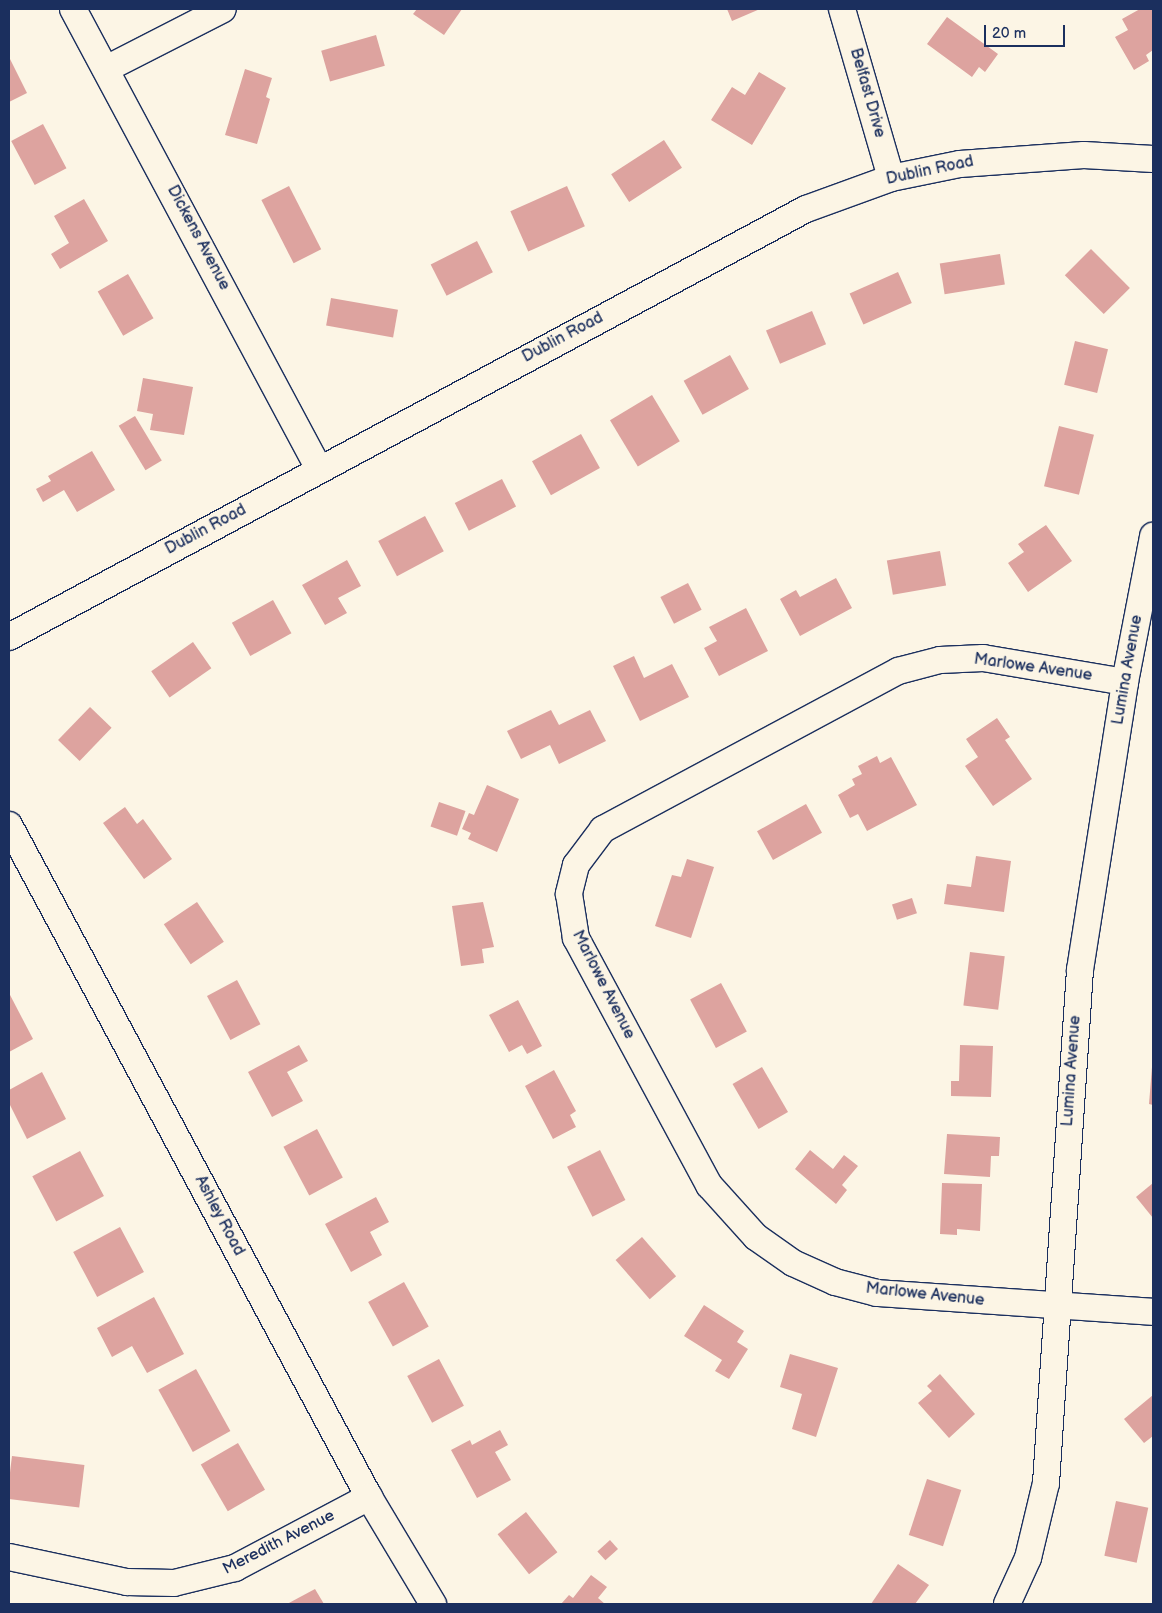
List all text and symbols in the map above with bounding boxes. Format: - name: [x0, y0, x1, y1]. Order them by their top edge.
- scale bar: [987, 15, 1068, 47]
- text: 20 m: [992, 24, 1026, 43]
- street label: Belfast Drive: [845, 46, 889, 140]
- street label: Dublin Road: [885, 152, 975, 190]
- street label: Dickens Avenue: [162, 182, 234, 294]
- street label: Dublin Road: [519, 309, 607, 367]
- street label: Dublin Road: [162, 501, 250, 559]
- street label: Lumina Avenue: [1109, 614, 1147, 726]
- street label: Marlowe Avenue: [973, 650, 1093, 686]
- street label: Marlowe Avenue: [567, 928, 639, 1042]
- street label: Lumina Avenue: [1059, 1015, 1085, 1127]
- street label: Ashley Road: [190, 1172, 248, 1260]
- street label: Marlowe Avenue: [865, 1279, 985, 1311]
- street label: Meredith Avenue: [220, 1507, 338, 1579]

